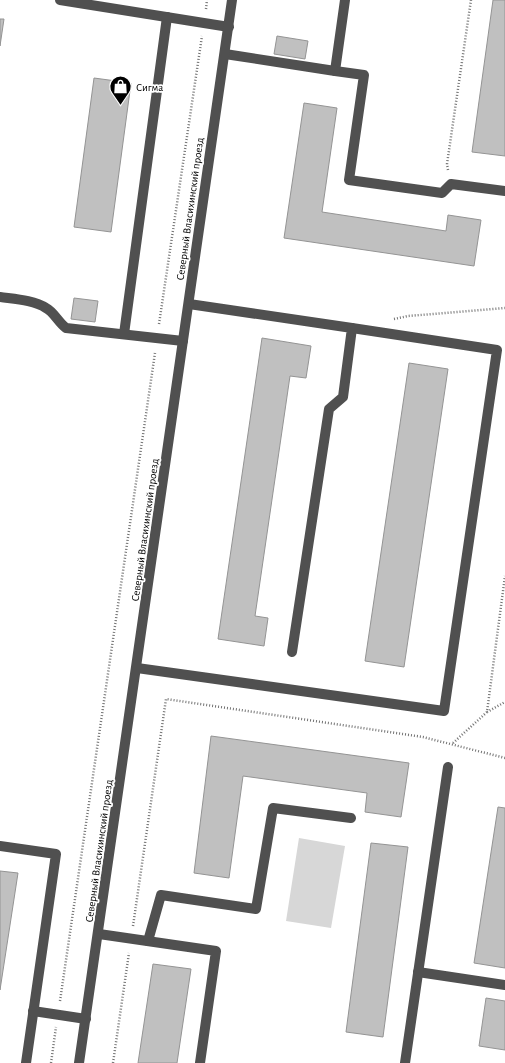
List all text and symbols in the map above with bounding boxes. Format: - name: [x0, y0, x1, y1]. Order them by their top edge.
- shop icon: Сигма: [107, 74, 133, 107]
- place label: Сигма: [136, 82, 163, 93]
- street label: Северный Власихинский проезд: [175, 136, 206, 281]
- street label: Северный Власихинский проезд: [130, 457, 161, 602]
- street label: Северный Власихинский проезд: [84, 778, 115, 923]

